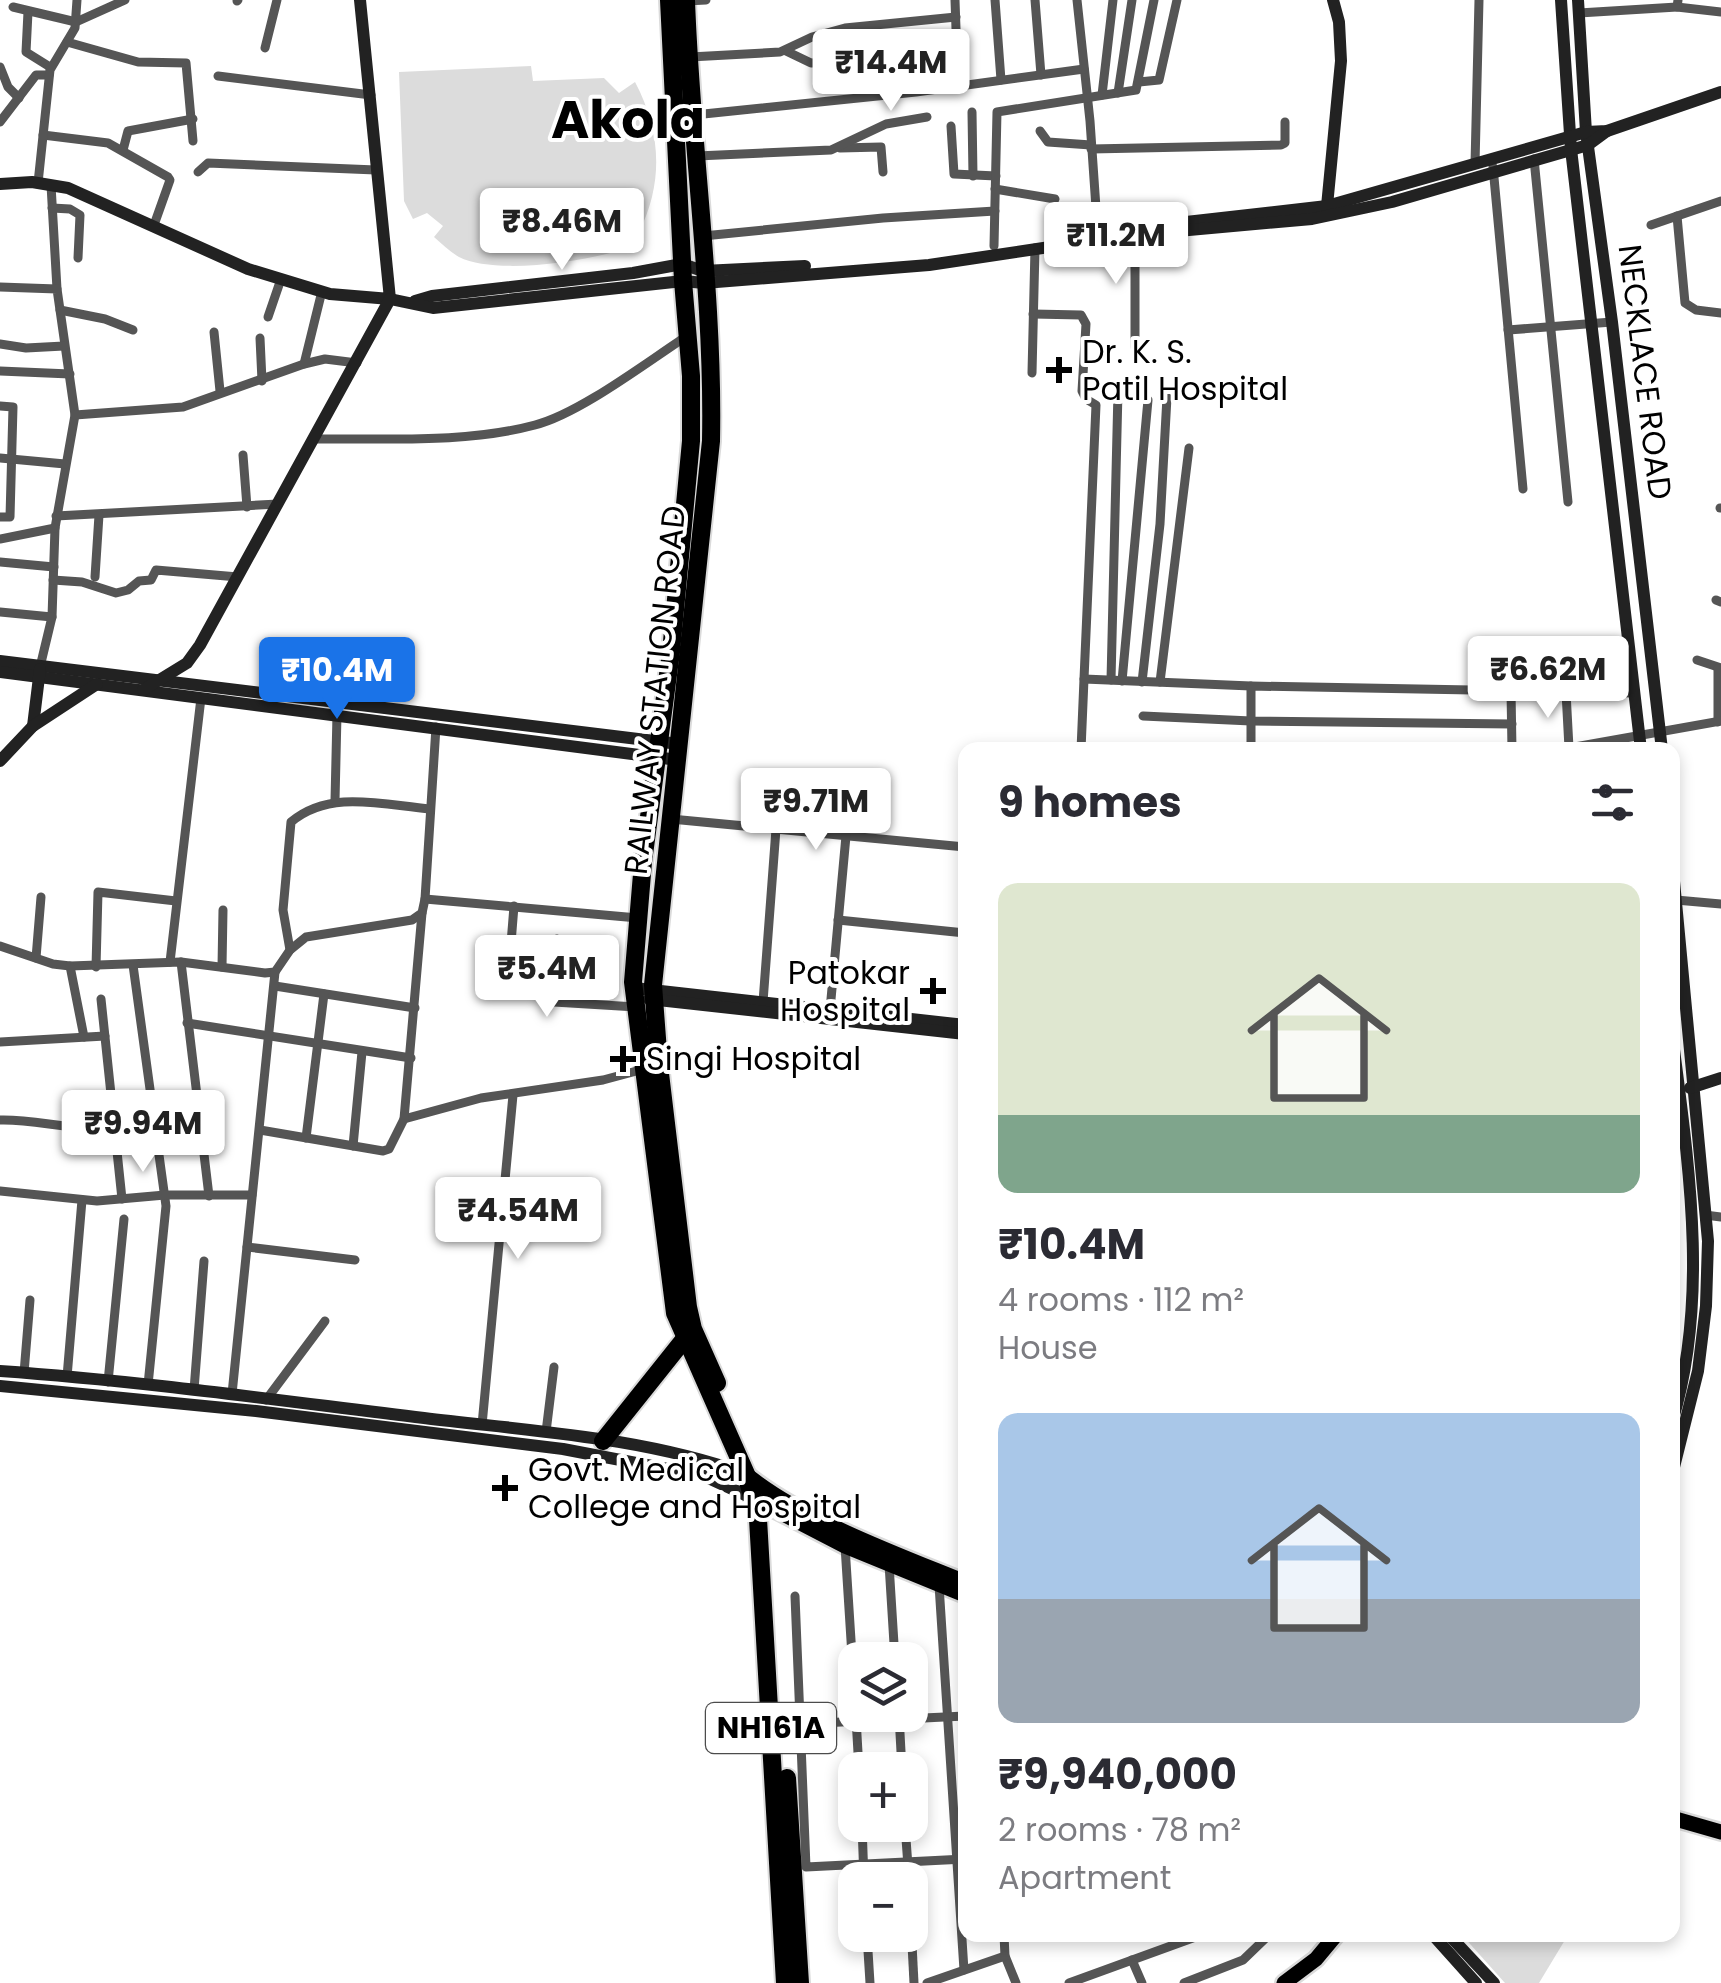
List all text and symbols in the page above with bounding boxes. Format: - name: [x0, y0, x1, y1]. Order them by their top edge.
- pin: ₹14.4M: [810, 29, 972, 114]
- text: ₹14.4M: [835, 39, 947, 84]
- district label: Akola: [551, 83, 705, 156]
- pin: ₹8.46M: [481, 188, 643, 273]
- text: ₹8.46M: [502, 198, 622, 243]
- pin: ₹11.2M: [1035, 202, 1197, 287]
- text: ₹11.2M: [1066, 212, 1166, 257]
- street label: NECKLACE ROAD: [1608, 242, 1683, 502]
- place label: Dr. K. S. Patil Hospital: [1082, 329, 1288, 411]
- marker: Dr. K. S. Patil Hospital: [1046, 357, 1072, 383]
- street label: RAILWAY STATION ROAD: [613, 503, 696, 877]
- pin: ₹6.62M: [1467, 636, 1629, 721]
- pin: ₹10.4M: [256, 637, 418, 722]
- text: ₹6.62M: [1490, 646, 1606, 691]
- text: ₹10.4M: [281, 647, 393, 692]
- pin: ₹9.71M: [735, 768, 897, 853]
- text: 9 homes: [998, 773, 1182, 832]
- icon: filters: [1585, 775, 1640, 830]
- text: ₹9.71M: [763, 778, 869, 823]
- pin: ₹5.4M: [477, 935, 617, 1020]
- text: ₹5.4M: [497, 945, 597, 990]
- icon: home: [1229, 948, 1409, 1128]
- place label: Patokar Hospital: [780, 950, 910, 1032]
- marker: Patokar Hospital: [920, 978, 946, 1004]
- place label: Singi Hospital: [646, 1036, 861, 1081]
- marker: Singi Hospital: [610, 1046, 636, 1072]
- pin: ₹9.94M: [62, 1090, 224, 1175]
- text: ₹9.94M: [84, 1100, 202, 1145]
- pin: ₹4.54M: [437, 1177, 599, 1262]
- text: ₹4.54M: [457, 1187, 579, 1232]
- text: ₹10.4M: [998, 1215, 1145, 1274]
- text: 4 rooms · 112 m²: [998, 1277, 1244, 1322]
- text: House: [998, 1325, 1098, 1370]
- place label: Govt. Medical College and Hospital: [528, 1447, 861, 1529]
- marker: Govt. Medical College and Hospital: [492, 1475, 518, 1501]
- icon: home: [1229, 1478, 1409, 1658]
- map controls: [838, 1642, 928, 1952]
- button: layers: [838, 1642, 928, 1732]
- road number: NH161A: [706, 1703, 836, 1753]
- text: ₹9,940,000: [998, 1745, 1237, 1804]
- button: +: [838, 1752, 928, 1842]
- text: 2 rooms · 78 m²: [998, 1807, 1241, 1852]
- text: Apartment: [998, 1855, 1171, 1900]
- button: −: [838, 1862, 928, 1952]

